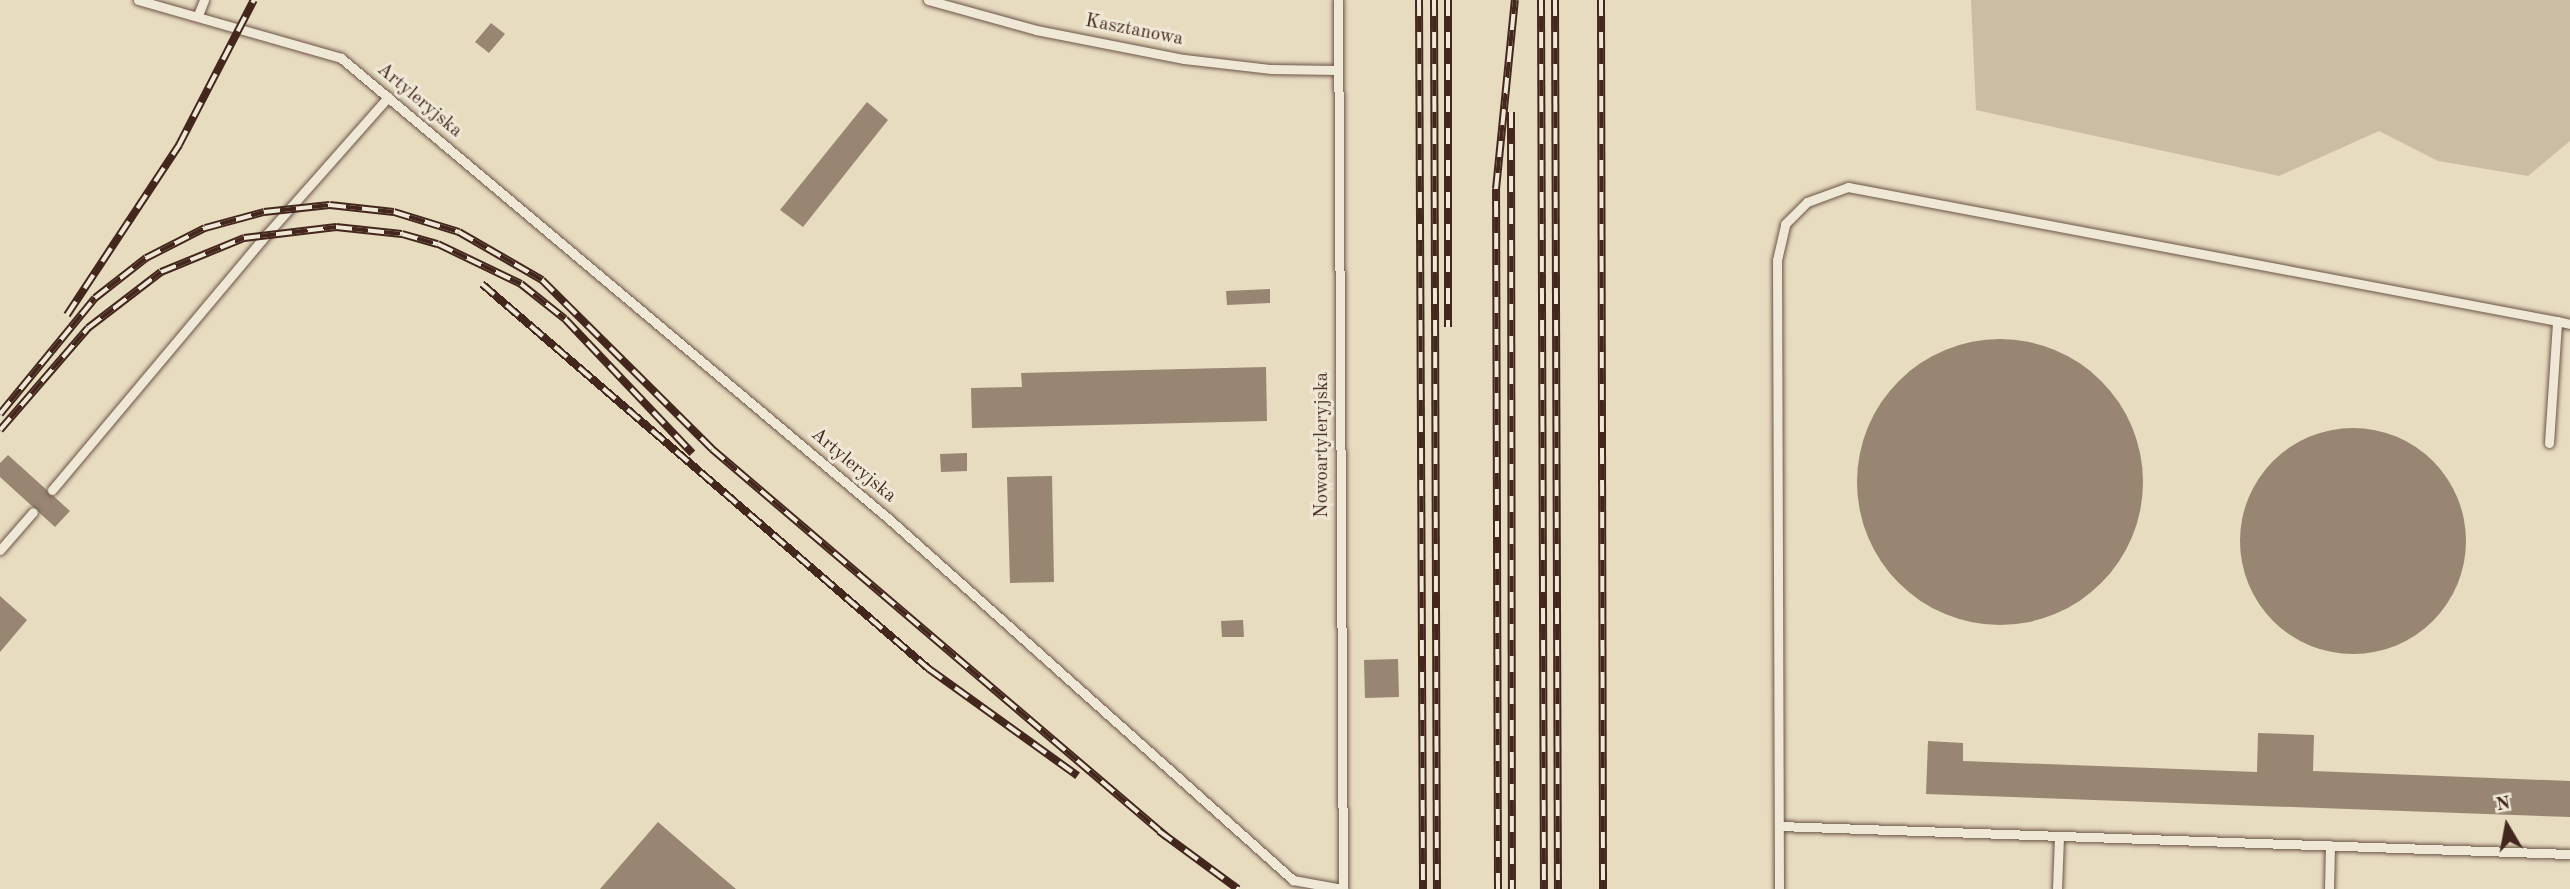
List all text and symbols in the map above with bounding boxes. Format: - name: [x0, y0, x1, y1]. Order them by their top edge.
- street label: Kasztanowa: [1083, 10, 1185, 52]
- street label: Artyleryjska: [372, 59, 466, 143]
- street label: Nowoartyleryjska: [1312, 372, 1334, 518]
- street label: Artyleryjska: [806, 424, 900, 508]
- north arrow: [2472, 791, 2542, 861]
- text: N: [2494, 794, 2512, 815]

